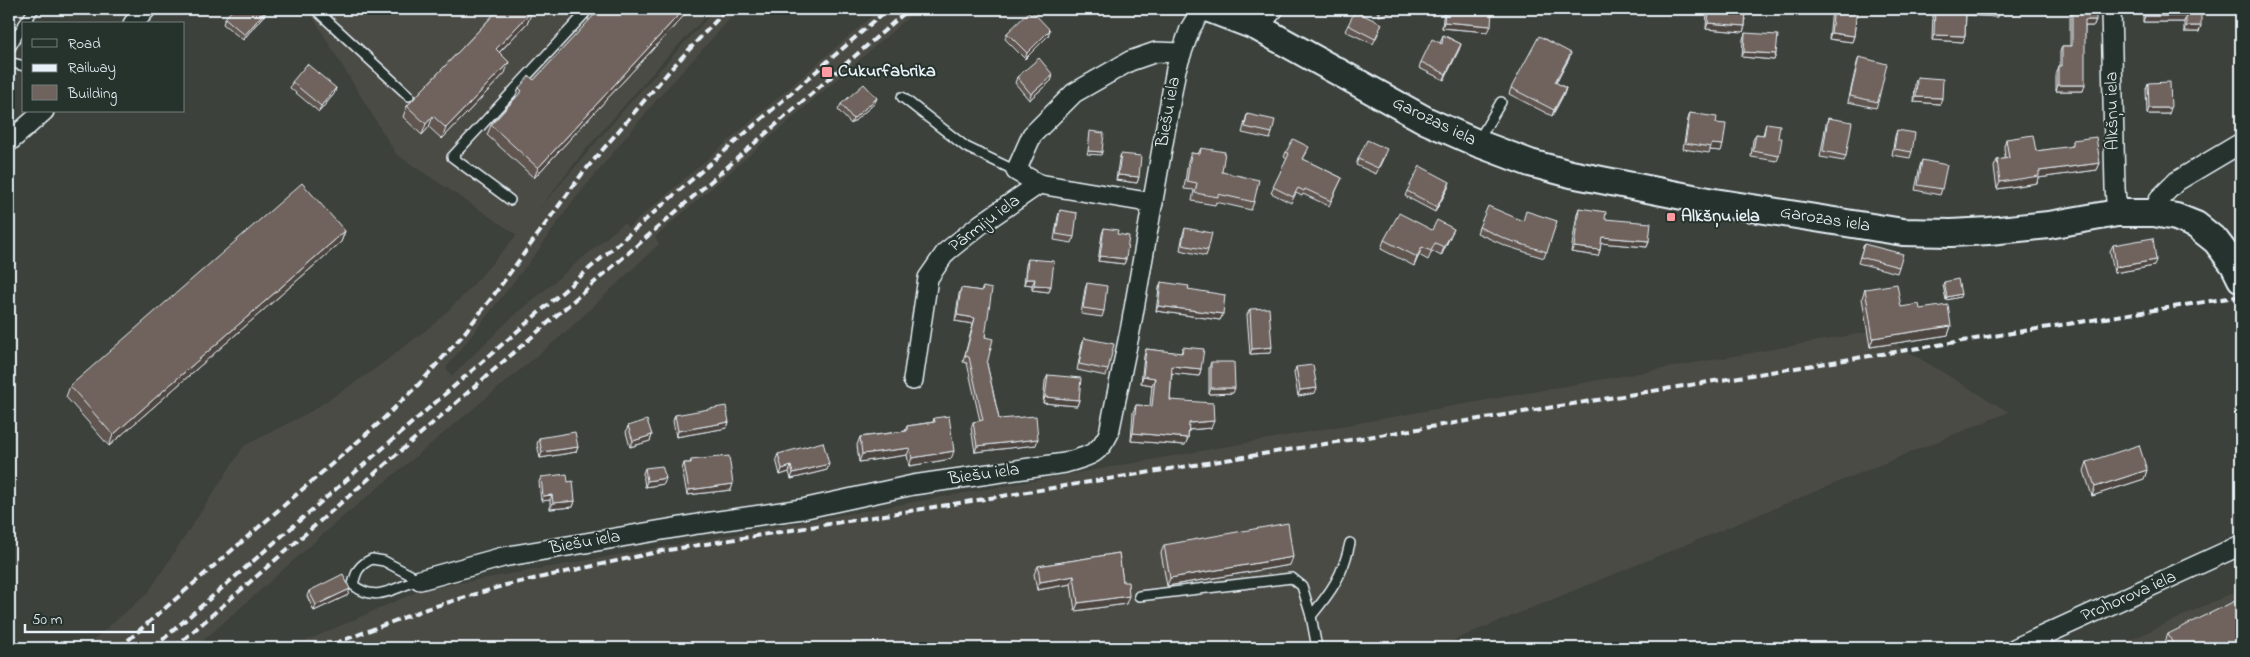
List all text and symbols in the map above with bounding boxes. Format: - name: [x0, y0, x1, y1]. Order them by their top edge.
- legend: [22, 22, 185, 112]
- text: Road: [68, 33, 101, 55]
- text: Railway: [68, 57, 116, 80]
- place label: Cukurfabrika: [838, 59, 936, 85]
- marker: Cukurfabrika: [820, 65, 834, 79]
- street label: Alkšņu iela: [2099, 71, 2127, 151]
- street label: Biešu iela: [1150, 75, 1188, 150]
- text: Building: [67, 83, 117, 106]
- street label: Garozas iela: [1387, 90, 1481, 154]
- street label: Pārmiju iela: [944, 188, 1026, 260]
- street label: Garozas iela: [1778, 200, 1872, 240]
- place label: Alkšņu iela: [1681, 204, 1760, 230]
- marker: Alkšņu iela: [1665, 211, 1677, 223]
- street label: Biešu iela: [946, 457, 1021, 493]
- street label: Biešu iela: [547, 524, 622, 562]
- street label: Prohorova iela: [2077, 564, 2181, 630]
- scale bar: [25, 602, 152, 634]
- text: 50 m: [32, 609, 63, 631]

